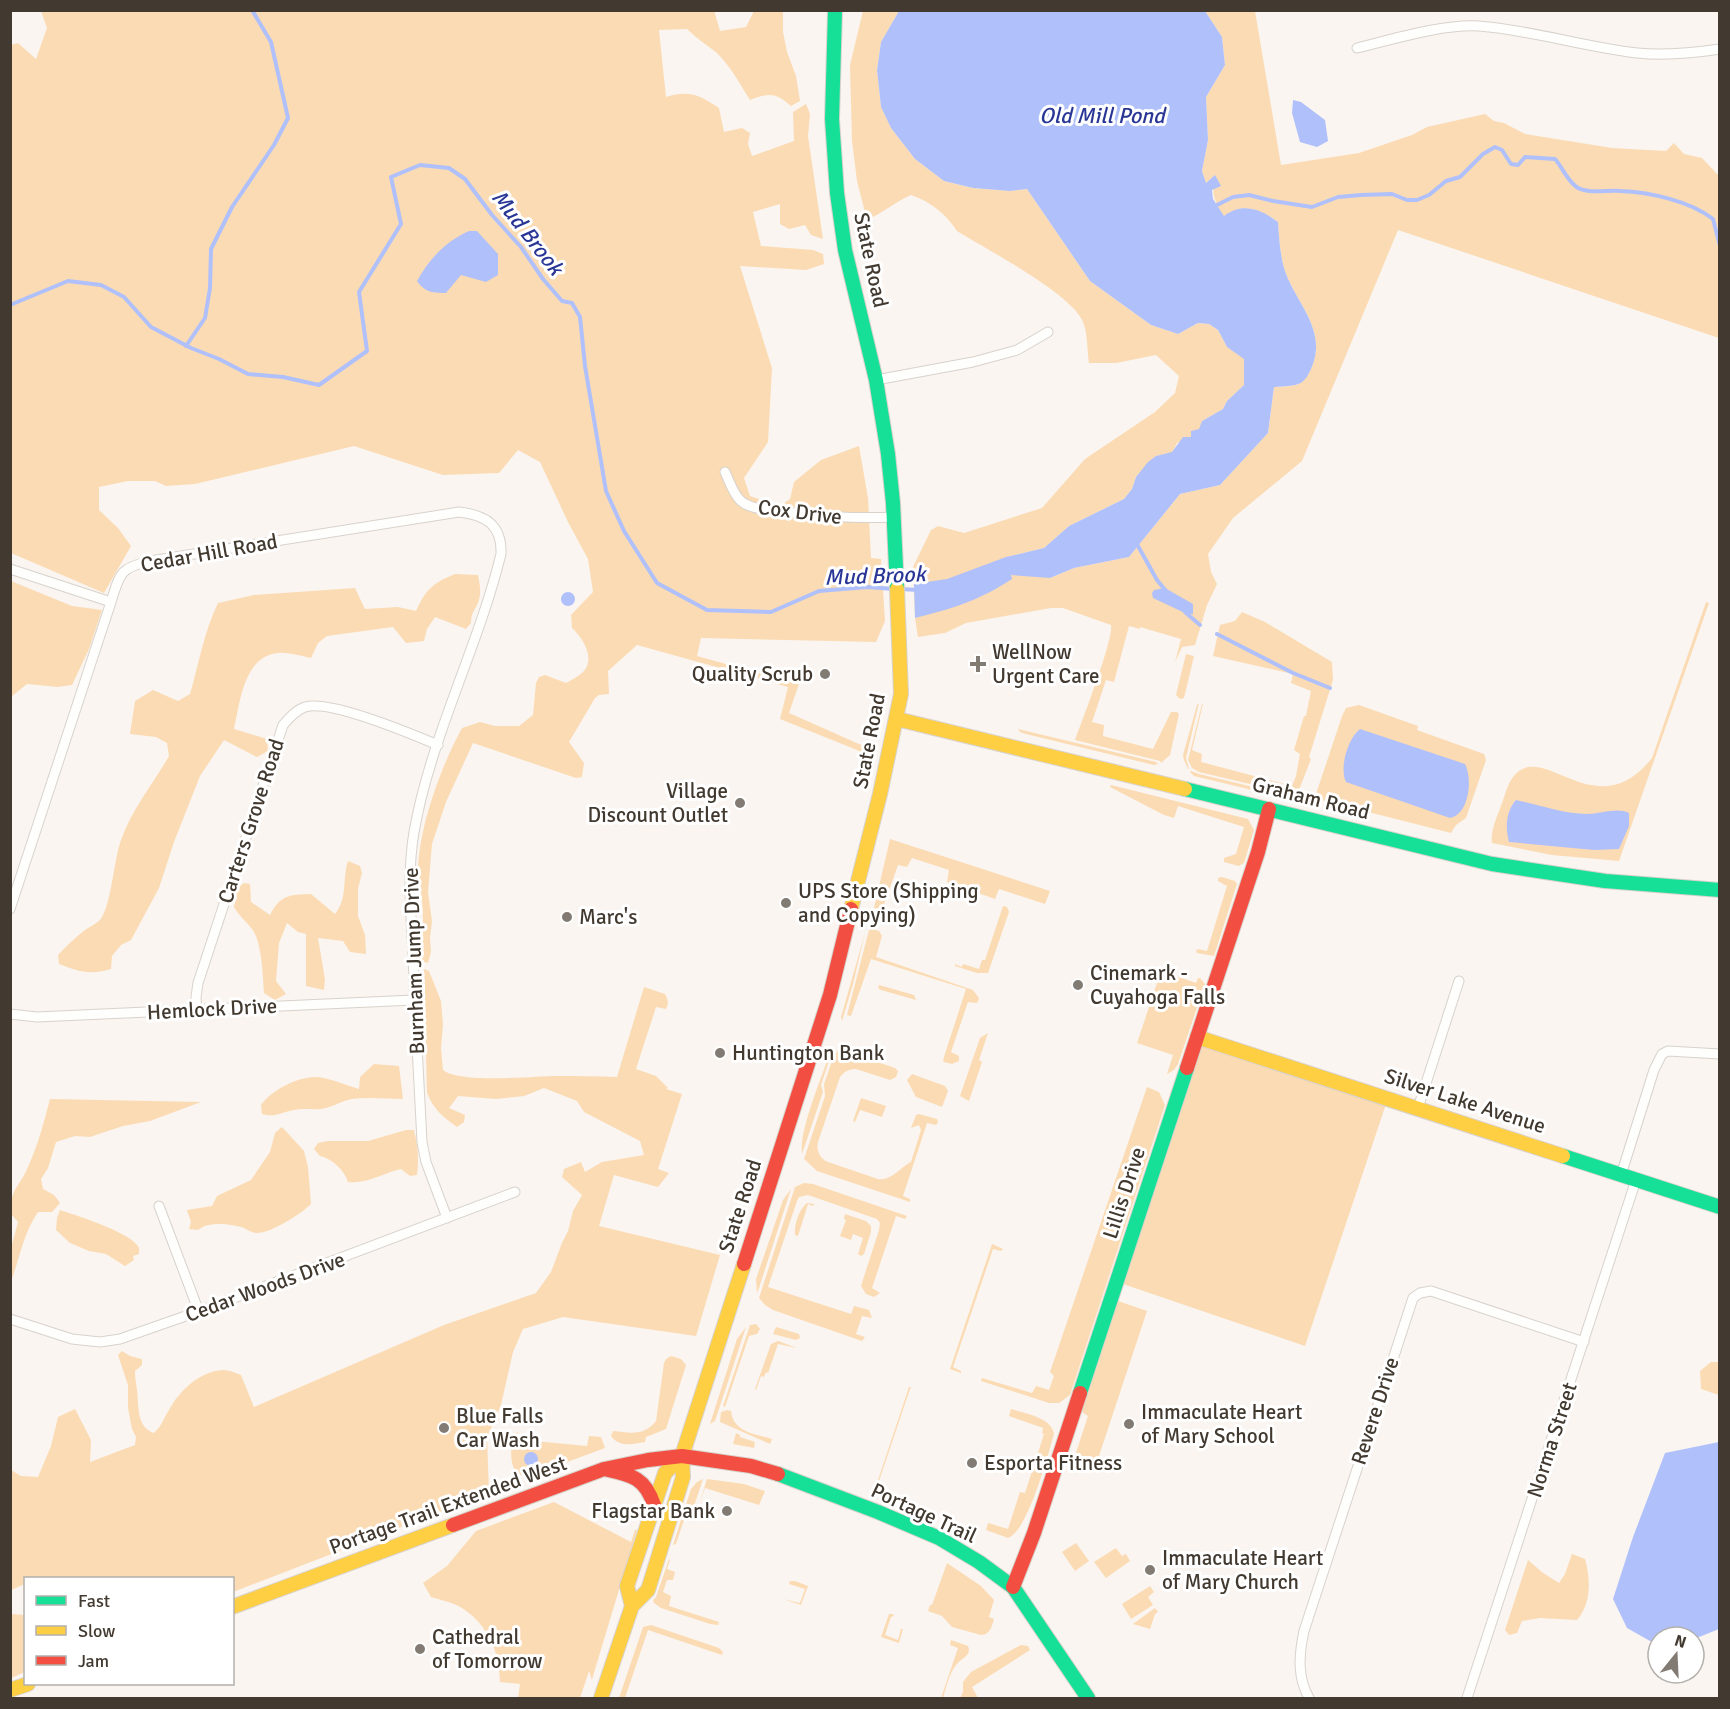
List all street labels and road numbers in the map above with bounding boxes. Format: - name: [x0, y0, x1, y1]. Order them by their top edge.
- street label: State Road: [848, 210, 894, 310]
- street label: Cox Drive: [757, 494, 843, 530]
- street label: Cedar Hill Road: [138, 528, 280, 578]
- street label: State Road: [847, 691, 891, 791]
- street label: Carters Grove Road: [212, 735, 290, 907]
- street label: Graham Road: [1250, 771, 1372, 825]
- street label: Burnham Jump Drive: [398, 867, 430, 1055]
- street label: Hemlock Drive: [146, 993, 278, 1025]
- street label: Silver Lake Avenue: [1381, 1063, 1549, 1139]
- street label: Lillis Drive: [1097, 1144, 1151, 1242]
- street label: State Road: [713, 1156, 767, 1256]
- street label: Cedar Woods Drive: [182, 1246, 348, 1328]
- street label: Revere Drive: [1345, 1354, 1405, 1468]
- street label: Norma Street: [1521, 1379, 1583, 1501]
- street label: Portage Trail Extended West: [326, 1450, 570, 1560]
- street label: Portage Trail: [867, 1477, 981, 1549]

